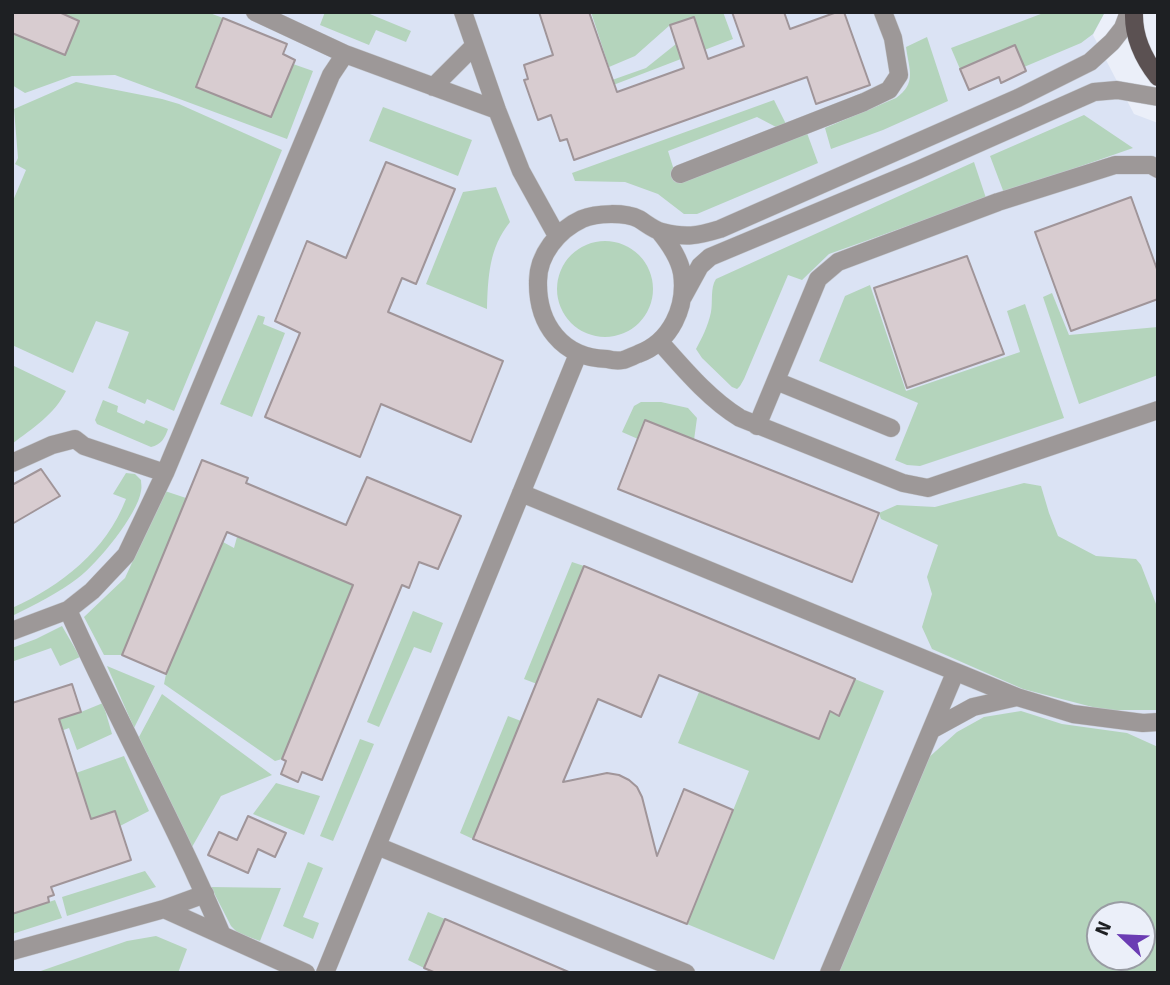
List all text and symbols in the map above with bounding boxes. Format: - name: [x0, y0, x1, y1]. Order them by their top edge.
- north arrow: [1086, 901, 1156, 971]
- text: N: [1090, 918, 1117, 939]

